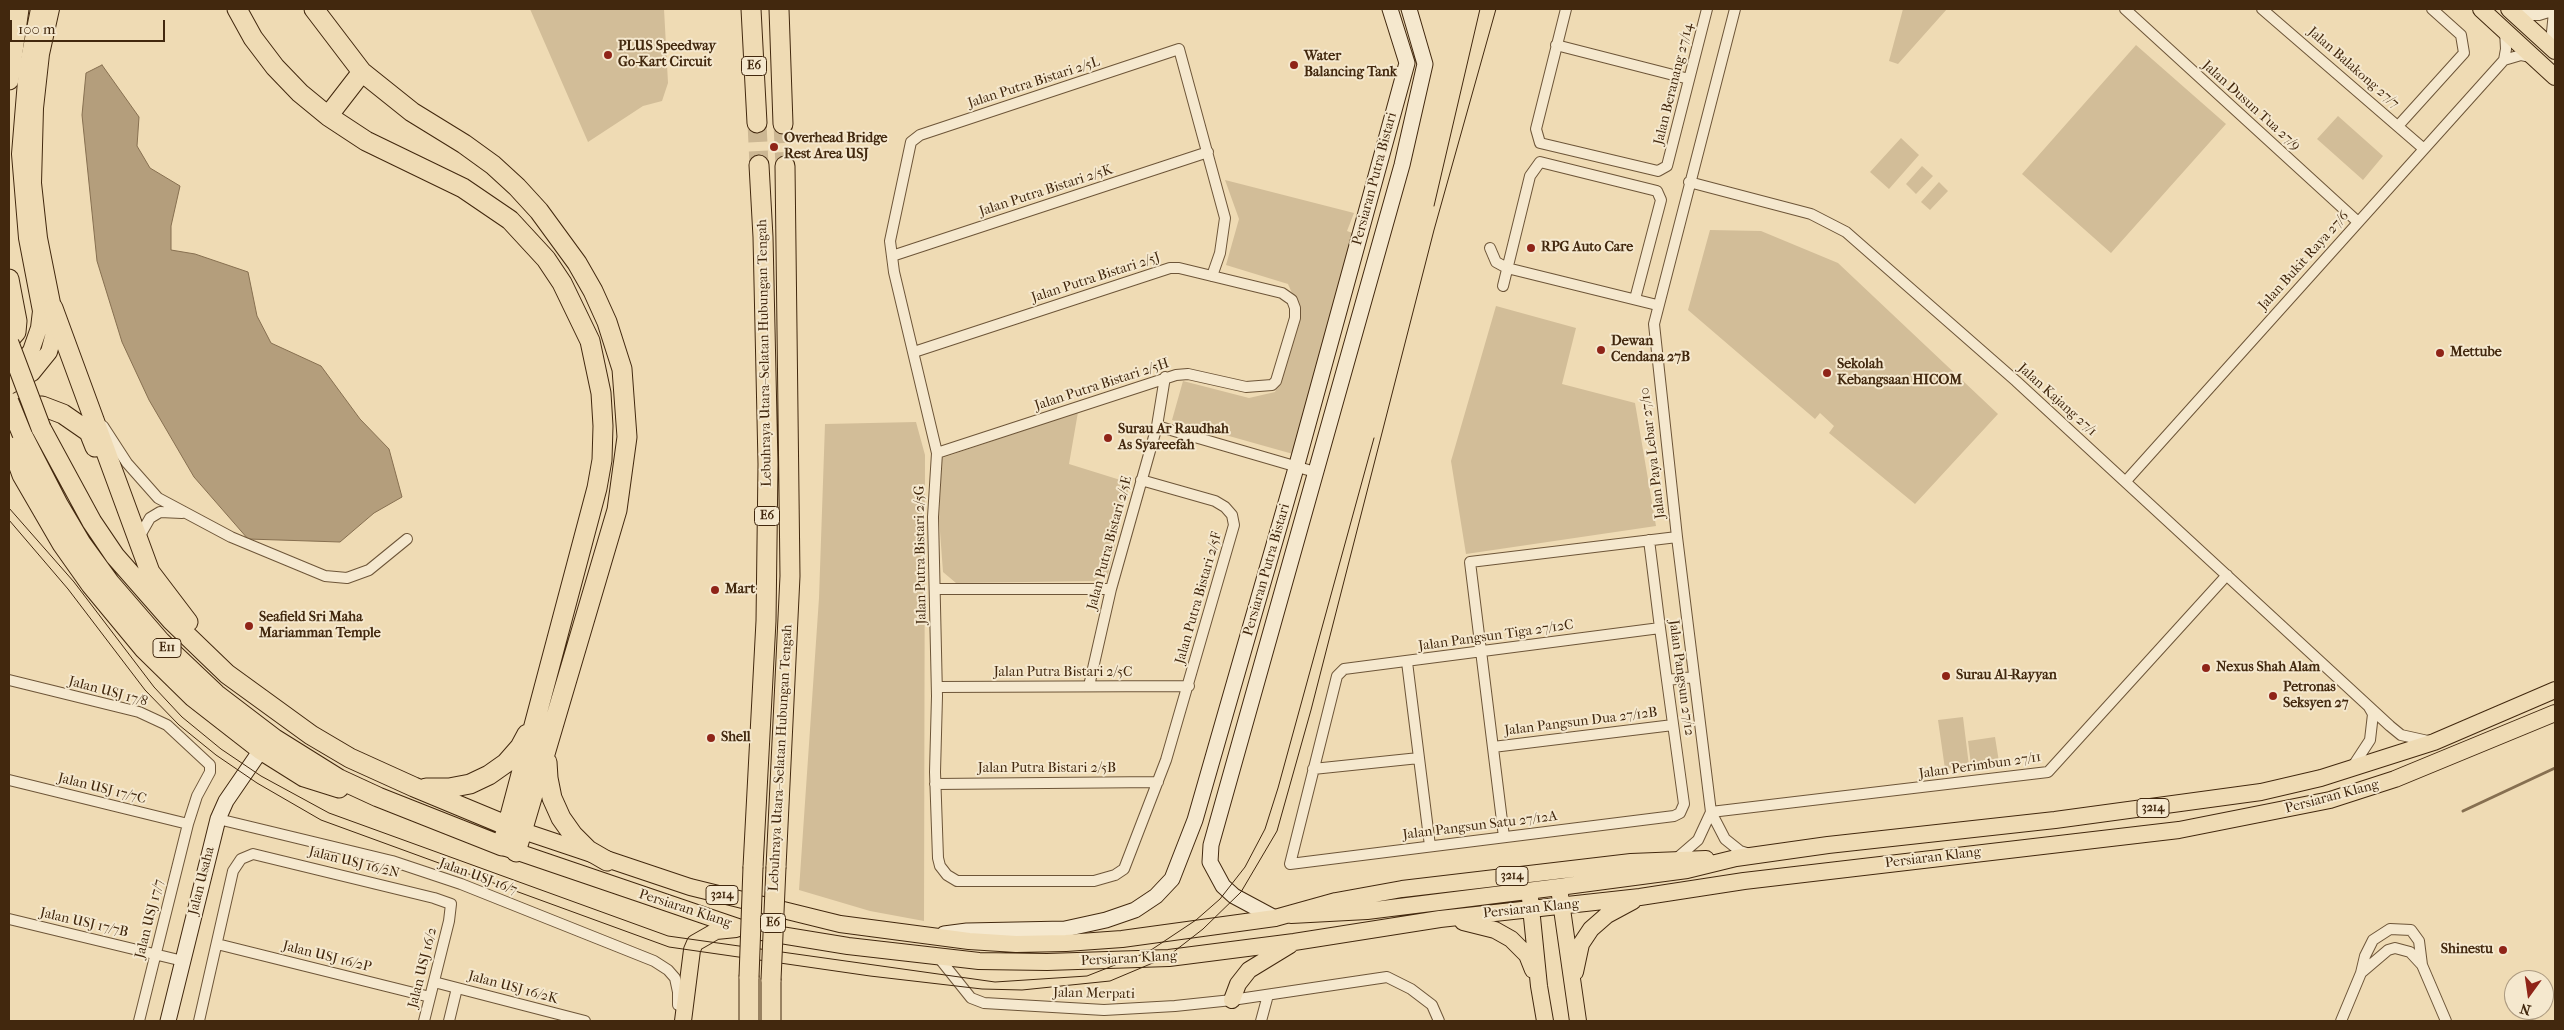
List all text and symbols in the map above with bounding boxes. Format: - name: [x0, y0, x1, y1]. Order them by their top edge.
- scale bar: [12, 10, 168, 42]
- text: 100 m: [18, 20, 56, 38]
- street label: Jalan Beranang 27/14: [1651, 21, 1697, 147]
- street label: Jalan Balakong 27/7: [2304, 24, 2402, 112]
- place label: PLUS Speedway Go-Kart Circuit: [618, 39, 716, 72]
- marker: PLUS Speedway Go-Kart Circuit: [602, 49, 614, 61]
- place label: Water Balancing Tank: [1304, 49, 1397, 82]
- street label: Jalan Putra Bistari 2/5L: [966, 54, 1102, 112]
- road number: E6: [742, 56, 766, 76]
- street label: Jalan Dusun Tua 27/9: [2198, 57, 2304, 155]
- marker: Water Balancing Tank: [1288, 59, 1300, 71]
- street label: Persiaran Putra Bistari: [1349, 111, 1401, 247]
- place label: Overhead Bridge Rest Area USJ: [784, 131, 888, 164]
- marker: Overhead Bridge Rest Area USJ: [768, 141, 780, 153]
- street label: Jalan Putra Bistari 2/5K: [977, 161, 1115, 221]
- street label: Jalan Bukit Raya 27/6: [2255, 208, 2353, 314]
- street label: Lebuhraya Utara–Selatan Hubungan Tengah: [754, 219, 776, 487]
- place label: RPG Auto Care: [1541, 240, 1633, 256]
- marker: RPG Auto Care: [1525, 242, 1537, 254]
- street label: Jalan Putra Bistari 2/5J: [1029, 249, 1163, 307]
- place label: Dewan Cendana 27B: [1611, 334, 1690, 367]
- marker: Dewan Cendana 27B: [1595, 344, 1607, 356]
- place label: Mettube: [2450, 345, 2502, 361]
- marker: Mettube: [2434, 347, 2446, 359]
- street label: Jalan Putra Bistari 2/5H: [1033, 355, 1171, 415]
- place label: Sekolah Kebangsaan HICOM: [1837, 357, 1962, 390]
- street label: Jalan Kajang 27/1: [2014, 360, 2100, 440]
- marker: Sekolah Kebangsaan HICOM: [1821, 367, 1833, 379]
- street label: Jalan Paya Lebar 27/10: [1637, 386, 1669, 520]
- place label: Surau Ar Raudhah As Syareefah: [1118, 422, 1229, 454]
- marker: Surau Ar Raudhah As Syareefah: [1102, 432, 1114, 444]
- street label: Jalan Putra Bistari 2/5E: [1084, 474, 1136, 612]
- street label: Jalan Putra Bistari 2/5G: [911, 485, 931, 625]
- street label: Persiaran Putra Bistari: [1240, 502, 1294, 638]
- road number: E6: [754, 506, 780, 526]
- street label: Jalan Putra Bistari 2/5F: [1172, 530, 1226, 666]
- place label: Mart: [725, 582, 755, 598]
- marker: Mart: [709, 584, 721, 596]
- place label: Seafield Sri Maha Mariamman Temple: [259, 610, 381, 642]
- street label: Jalan Pangsun Tiga 27/12C: [1417, 617, 1575, 655]
- street label: Jalan Pangsun 27/12: [1665, 619, 1697, 737]
- marker: Seafield Sri Maha Mariamman Temple: [243, 620, 255, 632]
- street label: Lebuhraya Utara–Selatan Hubungan Tengah: [766, 624, 796, 892]
- road number: E11: [153, 638, 181, 658]
- place label: Nexus Shah Alam: [2216, 660, 2320, 676]
- marker: Nexus Shah Alam: [2200, 662, 2212, 674]
- street label: Jalan Putra Bistari 2/5C: [994, 665, 1132, 681]
- place label: Surau Al-Rayyan: [1956, 668, 2057, 684]
- marker: Surau Al-Rayyan: [1940, 670, 1952, 682]
- street label: Jalan USJ 17/8: [67, 673, 149, 711]
- place label: Petronas Seksyen 27: [2283, 680, 2349, 712]
- marker: Petronas Seksyen 27: [2267, 690, 2279, 702]
- street label: Jalan Pangsun Dua 27/12B: [1503, 704, 1659, 740]
- place label: Shell: [721, 730, 751, 746]
- marker: Shell: [705, 732, 717, 744]
- street label: Jalan Perimbun 27/11: [1918, 749, 2042, 783]
- street label: Jalan Putra Bistari 2/5B: [978, 761, 1116, 777]
- street label: Jalan USJ 17/7C: [56, 770, 148, 808]
- street label: Persiaran Klang: [2283, 776, 2381, 818]
- road number: 3214: [2137, 798, 2169, 818]
- street label: Jalan Pangsun Satu 27/12A: [1402, 808, 1558, 844]
- street label: Jalan USJ 16/2N: [307, 844, 401, 882]
- street label: Persiaran Klang: [1884, 844, 1982, 872]
- street label: Jalan Usaha: [185, 845, 219, 917]
- street label: Jalan USJ 16/7: [437, 855, 519, 899]
- road number: 3214: [1496, 866, 1528, 886]
- street label: Jalan USJ 17/7: [132, 878, 168, 960]
- street label: Persiaran Klang: [637, 886, 733, 932]
- road number: 3214: [706, 886, 738, 904]
- street label: Persiaran Klang: [1482, 896, 1580, 922]
- street label: Jalan USJ 17/7B: [38, 905, 130, 941]
- road number: E6: [760, 914, 786, 932]
- street label: Jalan USJ 16/2: [405, 926, 441, 1010]
- street label: Jalan USJ 16/2P: [281, 938, 373, 976]
- place label: Shinestu: [2441, 942, 2493, 958]
- marker: Shinestu: [2497, 944, 2509, 956]
- street label: Persiaran Klang: [1080, 948, 1178, 970]
- street label: Jalan USJ 16/2K: [466, 968, 560, 1008]
- north arrow: [2504, 970, 2554, 1020]
- street label: Jalan Merpati: [1053, 985, 1135, 1003]
- text: N: [2518, 1000, 2533, 1019]

